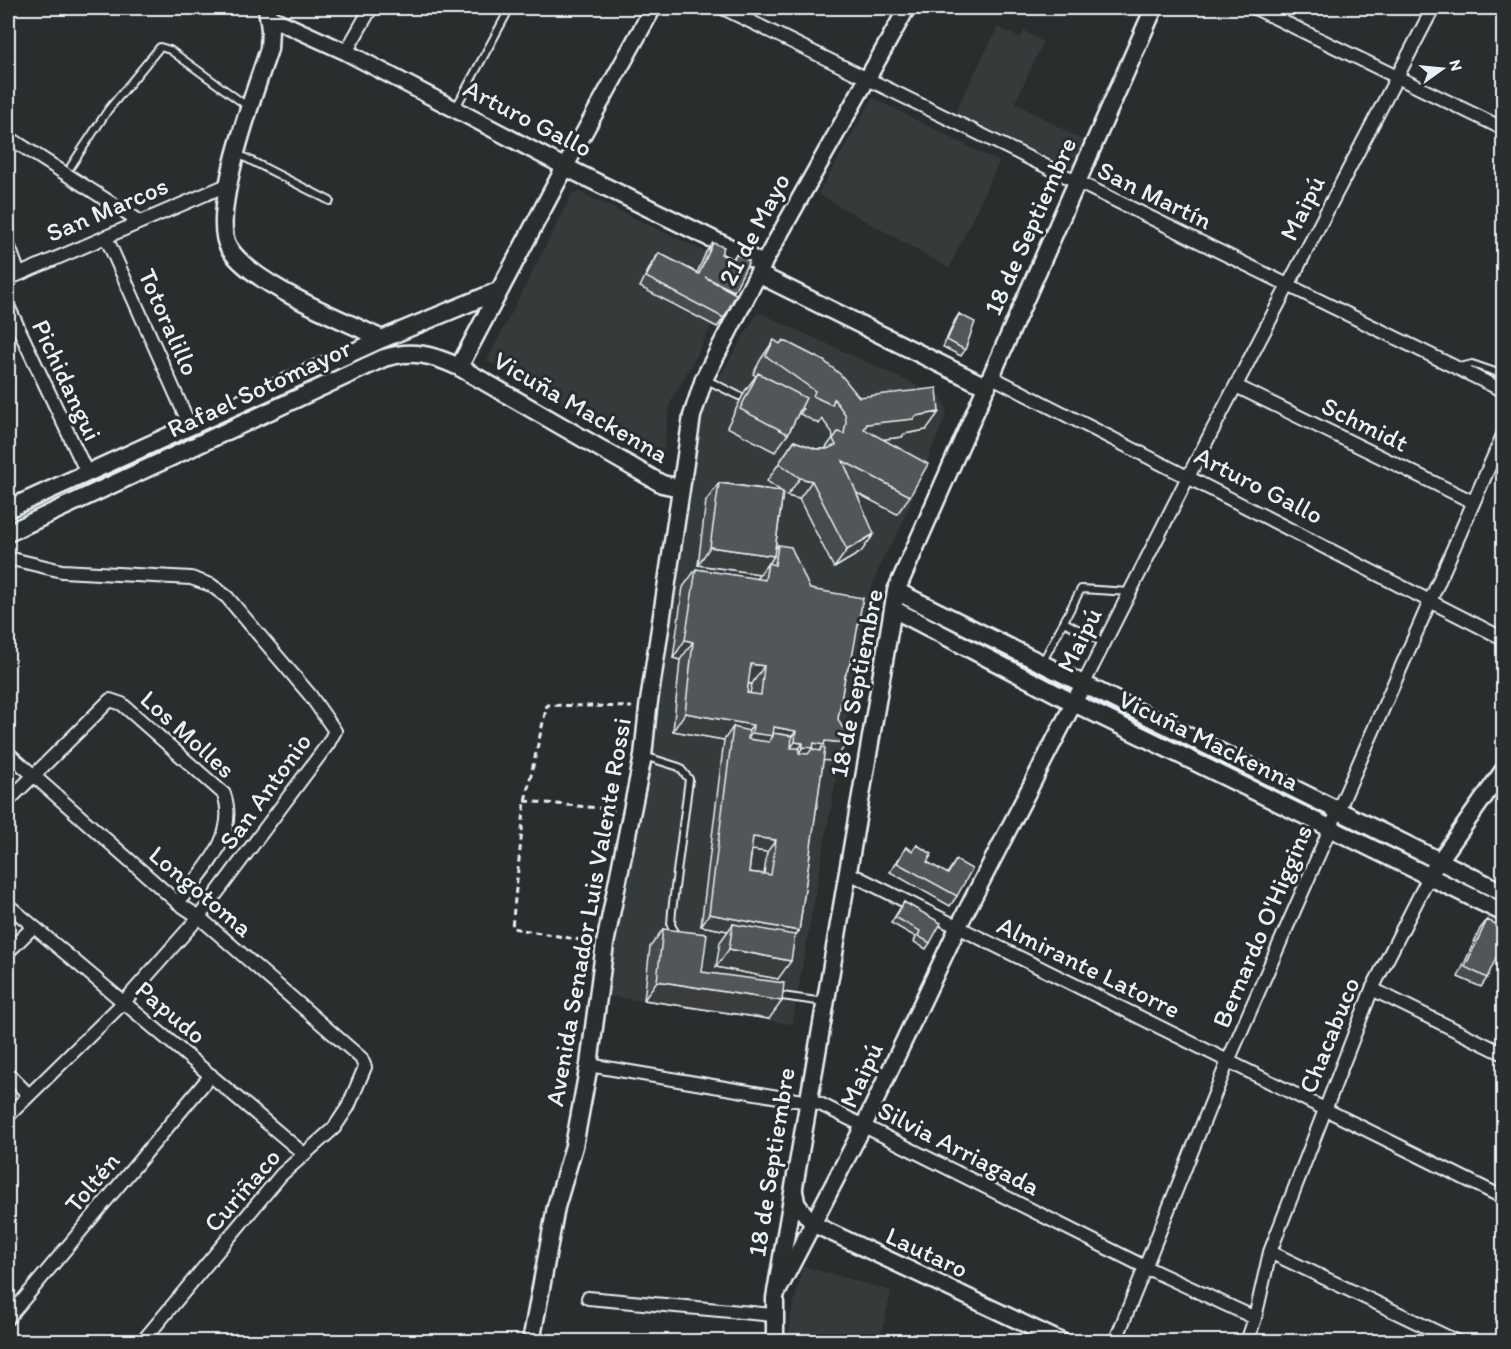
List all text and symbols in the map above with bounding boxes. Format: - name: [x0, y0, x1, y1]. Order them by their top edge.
- north arrow: [1412, 39, 1472, 99]
- text: N: [1445, 58, 1467, 73]
- street label: Arturo Gallo: [458, 72, 598, 164]
- street label: 18 de Septiembre: [976, 132, 1084, 320]
- street label: San Martín: [1093, 154, 1218, 237]
- street label: 21 de Mayo: [711, 167, 797, 291]
- street label: San Marcos: [41, 169, 173, 249]
- street label: Maipú: [1272, 170, 1332, 246]
- street label: Totoralillo: [131, 264, 207, 380]
- street label: Pichidangui: [25, 314, 109, 446]
- street label: Rafael Sotomayor: [162, 331, 357, 445]
- street label: Vicuña Mackenna: [488, 344, 675, 470]
- street label: Schmidt: [1316, 389, 1414, 459]
- street label: Arturo Gallo: [1189, 439, 1329, 531]
- street label: 18 de Septiembre: [822, 586, 890, 780]
- street label: Maipú: [1049, 602, 1109, 678]
- street label: Vicuña Mackenna: [1113, 682, 1305, 798]
- street label: Los Molles: [134, 683, 242, 785]
- street label: Avenida Senador Luis Valente Rossi: [538, 715, 638, 1109]
- street label: San Antonio: [212, 726, 318, 856]
- street label: Bernardo O'Higgins: [1205, 820, 1319, 1032]
- street label: Longotoma: [142, 838, 260, 944]
- street label: Almirante Latorre: [992, 909, 1186, 1025]
- street label: Chacabuco: [1291, 972, 1367, 1098]
- street label: Papudo: [129, 973, 213, 1051]
- street label: Maipú: [832, 1037, 890, 1113]
- street label: 18 de Septiembre: [740, 1065, 802, 1259]
- street label: Silvia Arriagada: [873, 1093, 1046, 1203]
- street label: Curiñaco: [197, 1141, 287, 1239]
- street label: Toltén: [57, 1145, 127, 1219]
- street label: Lautaro: [881, 1219, 973, 1285]

